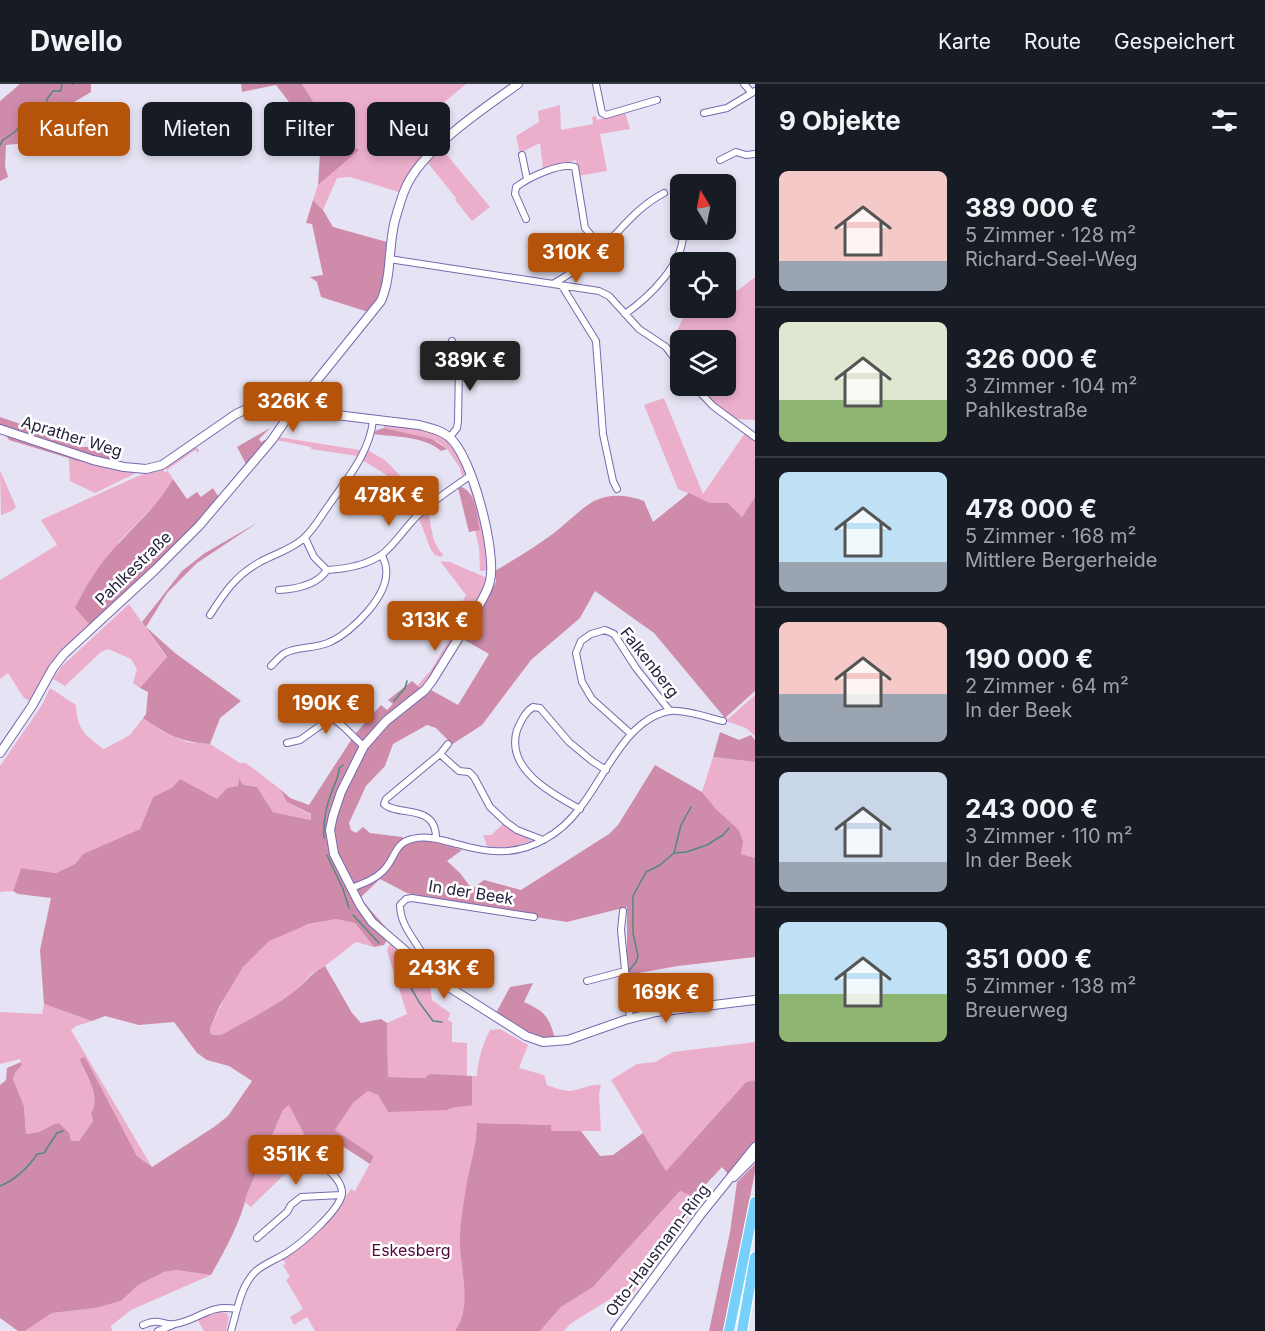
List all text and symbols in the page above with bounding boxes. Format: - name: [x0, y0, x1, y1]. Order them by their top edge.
- text: Dwello: [30, 24, 123, 58]
- text: Karte: [938, 29, 991, 54]
- text: Route: [1024, 29, 1081, 54]
- text: Gespeichert: [1114, 29, 1235, 54]
- chip: Kaufen: [18, 102, 130, 156]
- chip: Mieten: [142, 102, 252, 156]
- chip: Filter: [264, 102, 355, 156]
- chip: Neu: [367, 102, 450, 156]
- icon: filters: [1208, 104, 1241, 137]
- text: 9 Objekte: [779, 105, 901, 136]
- north arrow: [670, 174, 736, 240]
- map controls: [670, 174, 736, 396]
- text: 389 000 €: [965, 192, 1098, 223]
- icon: home: [827, 195, 899, 267]
- text: 5 Zimmer · 128 m²: [965, 223, 1136, 247]
- pin: 310K €: [527, 233, 625, 284]
- text: 310K €: [542, 240, 610, 264]
- text: Richard-Seel-Weg: [965, 247, 1138, 271]
- button: locate: [670, 252, 736, 318]
- button: layers: [670, 330, 736, 396]
- pin: 389K €: [421, 341, 519, 392]
- text: 326 000 €: [965, 343, 1098, 374]
- icon: home: [827, 346, 899, 418]
- text: 389K €: [434, 348, 506, 372]
- text: 3 Zimmer · 104 m²: [965, 374, 1137, 398]
- pin: 326K €: [244, 382, 342, 433]
- text: 326K €: [257, 389, 329, 413]
- text: Pahlkestraße: [965, 398, 1088, 422]
- street label: Aprather Weg: [19, 411, 125, 461]
- pin: 478K €: [340, 476, 438, 527]
- text: 478K €: [354, 483, 424, 507]
- text: 478 000 €: [965, 493, 1097, 524]
- icon: home: [827, 496, 899, 568]
- text: 5 Zimmer · 168 m²: [965, 524, 1136, 548]
- street label: Pahlkestraße: [91, 527, 175, 609]
- text: Mittlere Bergerheide: [965, 548, 1157, 572]
- pin: 313K €: [386, 601, 484, 652]
- text: 313K €: [401, 608, 469, 632]
- street label: Falkenberg: [616, 623, 684, 701]
- text: 190 000 €: [965, 643, 1093, 674]
- icon: home: [827, 646, 899, 718]
- text: 2 Zimmer · 64 m²: [965, 674, 1129, 698]
- pin: 190K €: [277, 684, 375, 735]
- text: 190K €: [292, 691, 360, 715]
- text: In der Beek: [965, 698, 1072, 722]
- text: 243 000 €: [965, 793, 1098, 824]
- icon: home: [827, 796, 899, 868]
- text: 3 Zimmer · 110 m²: [965, 824, 1133, 848]
- text: In der Beek: [965, 848, 1072, 872]
- street label: In der Beek: [427, 875, 515, 909]
- text: 351 000 €: [965, 943, 1092, 974]
- icon: home: [827, 946, 899, 1018]
- pin: 243K €: [395, 949, 493, 1000]
- text: 243K €: [408, 956, 480, 980]
- pin: 169K €: [617, 973, 715, 1024]
- text: 5 Zimmer · 138 m²: [965, 974, 1136, 998]
- text: 169K €: [632, 980, 700, 1004]
- text: Breuerweg: [965, 998, 1068, 1022]
- pin: 351K €: [247, 1135, 345, 1186]
- text: 351K €: [262, 1142, 330, 1166]
- street label: Otto-Hausmann-Ring: [601, 1180, 713, 1320]
- park label: Eskesberg: [372, 1240, 450, 1260]

